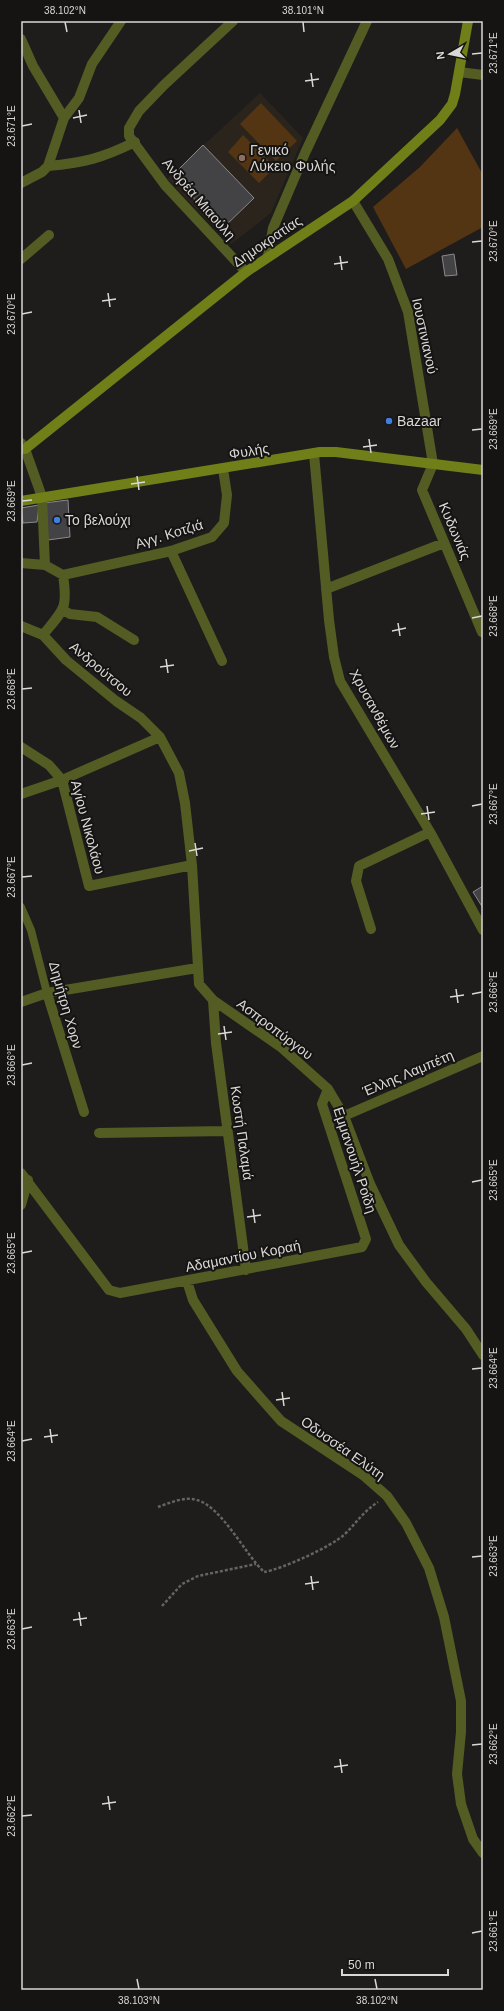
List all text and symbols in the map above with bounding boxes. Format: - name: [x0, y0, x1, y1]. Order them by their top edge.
- text: 38.102°N: [44, 5, 86, 16]
- text: 38.101°N: [282, 5, 324, 16]
- text: 23.671°E: [488, 32, 499, 74]
- north arrow: [430, 34, 470, 74]
- text: N: [434, 51, 447, 60]
- text: 23.671°E: [6, 105, 17, 147]
- place label: Γενικό Λύκειο Φυλής: [250, 142, 336, 174]
- marker: Γενικό Λύκειο Φυλής: [237, 153, 247, 163]
- street label: Ανδρέα Μιαούλη: [159, 155, 239, 243]
- street label: Δημοκρατίας: [230, 212, 305, 270]
- text: 23.670°E: [488, 220, 499, 262]
- text: 23.670°E: [6, 293, 17, 335]
- street label: Ιουστινιανού: [409, 297, 441, 375]
- text: 23.669°E: [488, 408, 499, 450]
- place label: Bazaar: [397, 413, 442, 429]
- marker: Bazaar: [384, 416, 394, 426]
- street label: Φυλής: [228, 440, 270, 462]
- text: 23.669°E: [6, 480, 17, 522]
- street label: Κυδωνιάς: [436, 500, 474, 562]
- place label: Το βελούχι: [65, 512, 131, 528]
- marker: Το βελούχι: [52, 515, 62, 525]
- street label: Αγγ. Κοτζιά: [133, 516, 205, 552]
- text: 23.668°E: [488, 595, 499, 637]
- street label: Ανδρούτσου: [66, 638, 136, 700]
- street label: Χρυσανθέμων: [346, 666, 404, 752]
- text: 23.668°E: [6, 668, 17, 710]
- street label: Αγίου Νικολάου: [68, 778, 108, 876]
- text: 23.667°E: [488, 783, 499, 825]
- text: 23.667°E: [6, 856, 17, 898]
- street label: Δημήτρη Χορν: [46, 959, 86, 1051]
- text: 23.666°E: [488, 971, 499, 1013]
- street label: Ασπροπύργου: [234, 995, 316, 1063]
- text: 23.666°E: [6, 1044, 17, 1086]
- street label: Έλλης Λαμπέτη: [359, 1047, 456, 1100]
- street label: Κωστή Παλαμά: [227, 1085, 257, 1181]
- street label: Εμμανουήλ Ροΐδη: [330, 1105, 380, 1215]
- text: 23.665°E: [488, 1159, 499, 1201]
- text: 23.665°E: [6, 1232, 17, 1274]
- street label: Αδαμαντίου Κοραή: [184, 1237, 302, 1275]
- text: 23.664°E: [488, 1347, 499, 1389]
- street label: Οδυσσέα Ελύτη: [298, 1413, 388, 1483]
- text: 23.664°E: [6, 1420, 17, 1462]
- text: 23.663°E: [488, 1535, 499, 1577]
- text: 23.663°E: [6, 1608, 17, 1650]
- text: 23.662°E: [488, 1723, 499, 1765]
- text: 23.662°E: [6, 1795, 17, 1837]
- text: 23.661°E: [488, 1910, 499, 1952]
- scale bar: [342, 1951, 448, 1977]
- text: 50 m: [348, 1958, 375, 1972]
- text: 38.103°N: [118, 1995, 160, 2006]
- text: 38.102°N: [356, 1995, 398, 2006]

